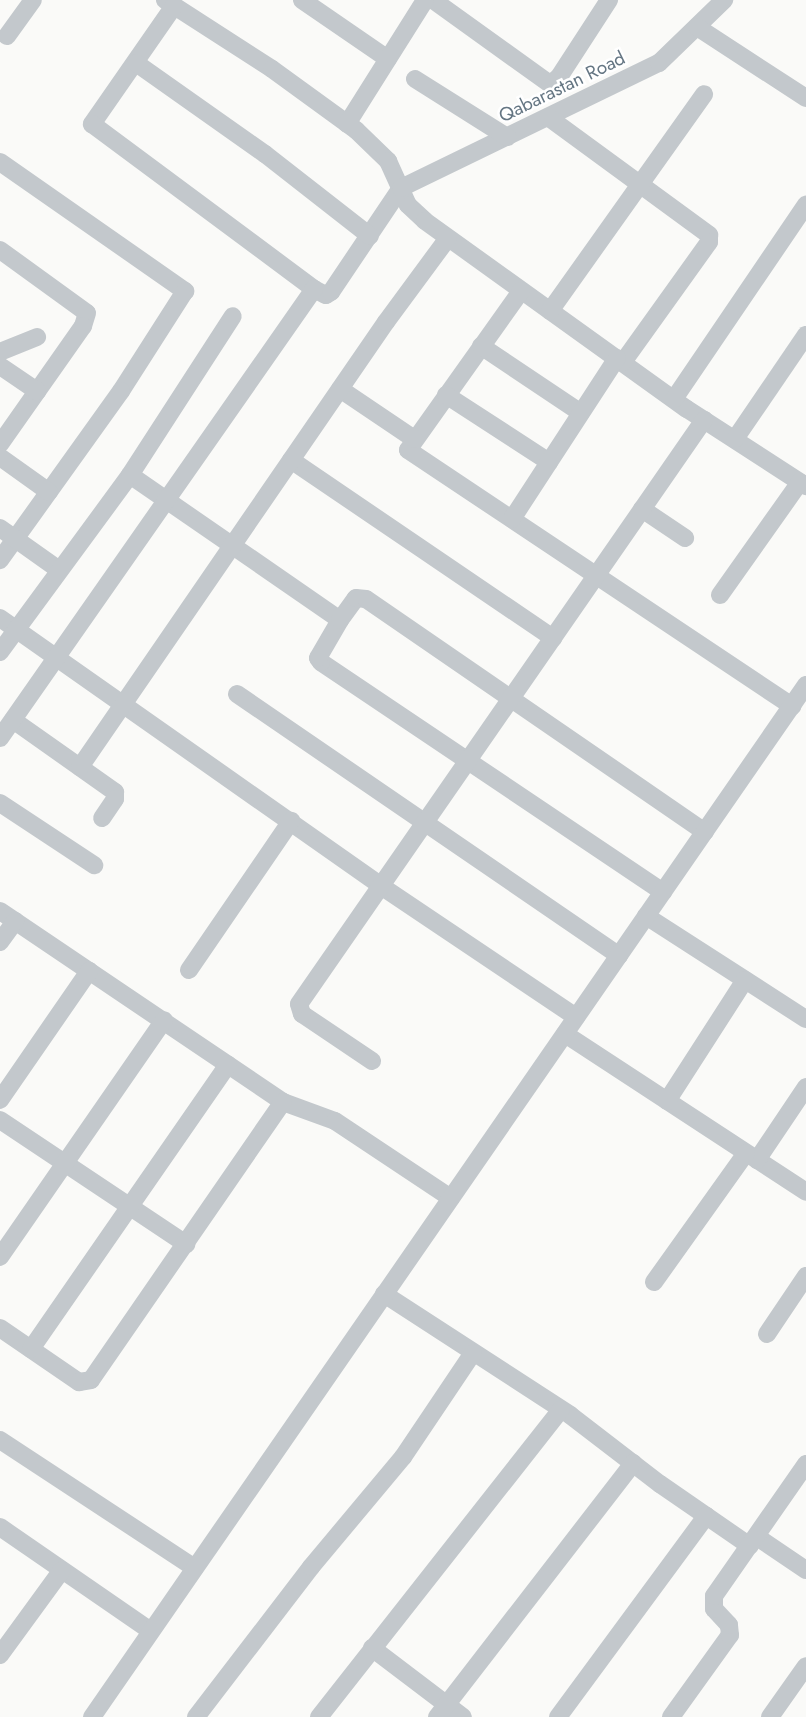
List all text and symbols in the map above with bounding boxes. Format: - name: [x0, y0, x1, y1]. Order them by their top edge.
- street label: Qabarastan Road: [495, 47, 629, 127]

